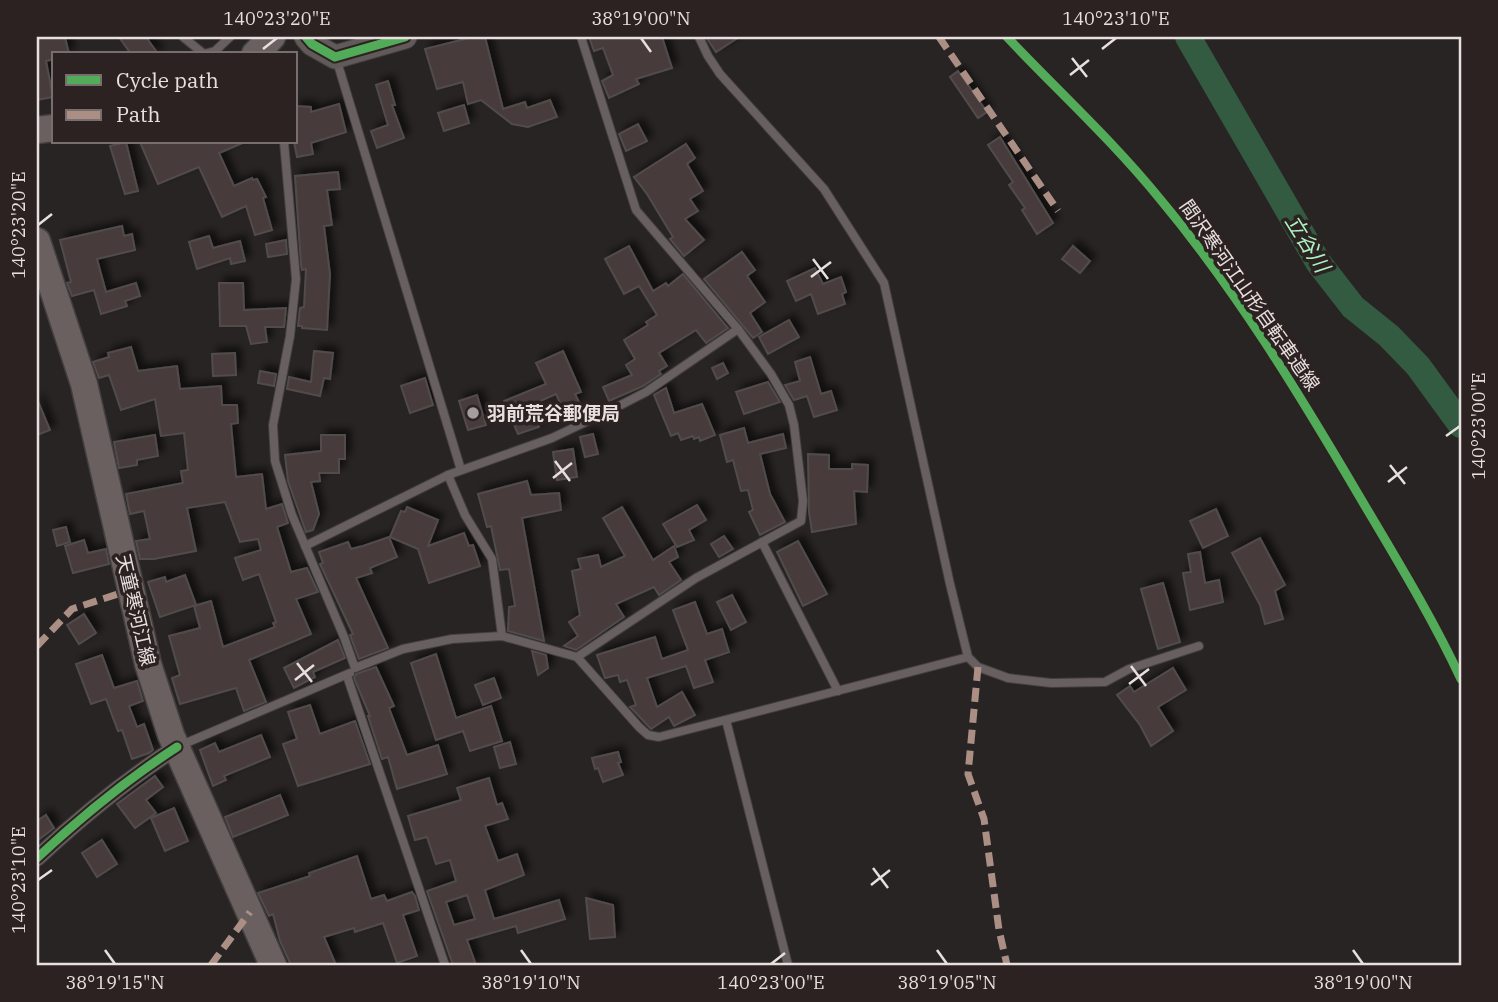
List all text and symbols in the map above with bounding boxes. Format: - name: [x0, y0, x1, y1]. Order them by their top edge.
- text: 140°23'20"E: [223, 7, 331, 30]
- text: 38°19'00"N: [592, 7, 691, 30]
- text: 140°23'10"E: [1062, 7, 1170, 30]
- legend: [52, 52, 298, 144]
- text: Cycle path: [116, 66, 219, 94]
- text: Path: [116, 100, 161, 128]
- text: 140°23'20"E: [7, 171, 30, 279]
- street label: 間沢寒河江山形自転車道線: [1175, 195, 1325, 395]
- water label: 立谷川: [1279, 209, 1338, 279]
- text: 140°23'00"E: [1467, 372, 1490, 480]
- place label: 羽前荒谷郵便局: [487, 401, 620, 425]
- marker: 羽前荒谷郵便局: [465, 405, 481, 421]
- street label: 天童寒河江線: [111, 552, 161, 668]
- text: 140°23'10"E: [7, 826, 30, 934]
- text: 38°19'15"N: [66, 971, 165, 994]
- text: 38°19'10"N: [482, 971, 581, 994]
- text: 140°23'00"E: [717, 971, 825, 994]
- text: 38°19'05"N: [898, 971, 997, 994]
- text: 38°19'00"N: [1314, 971, 1413, 994]

